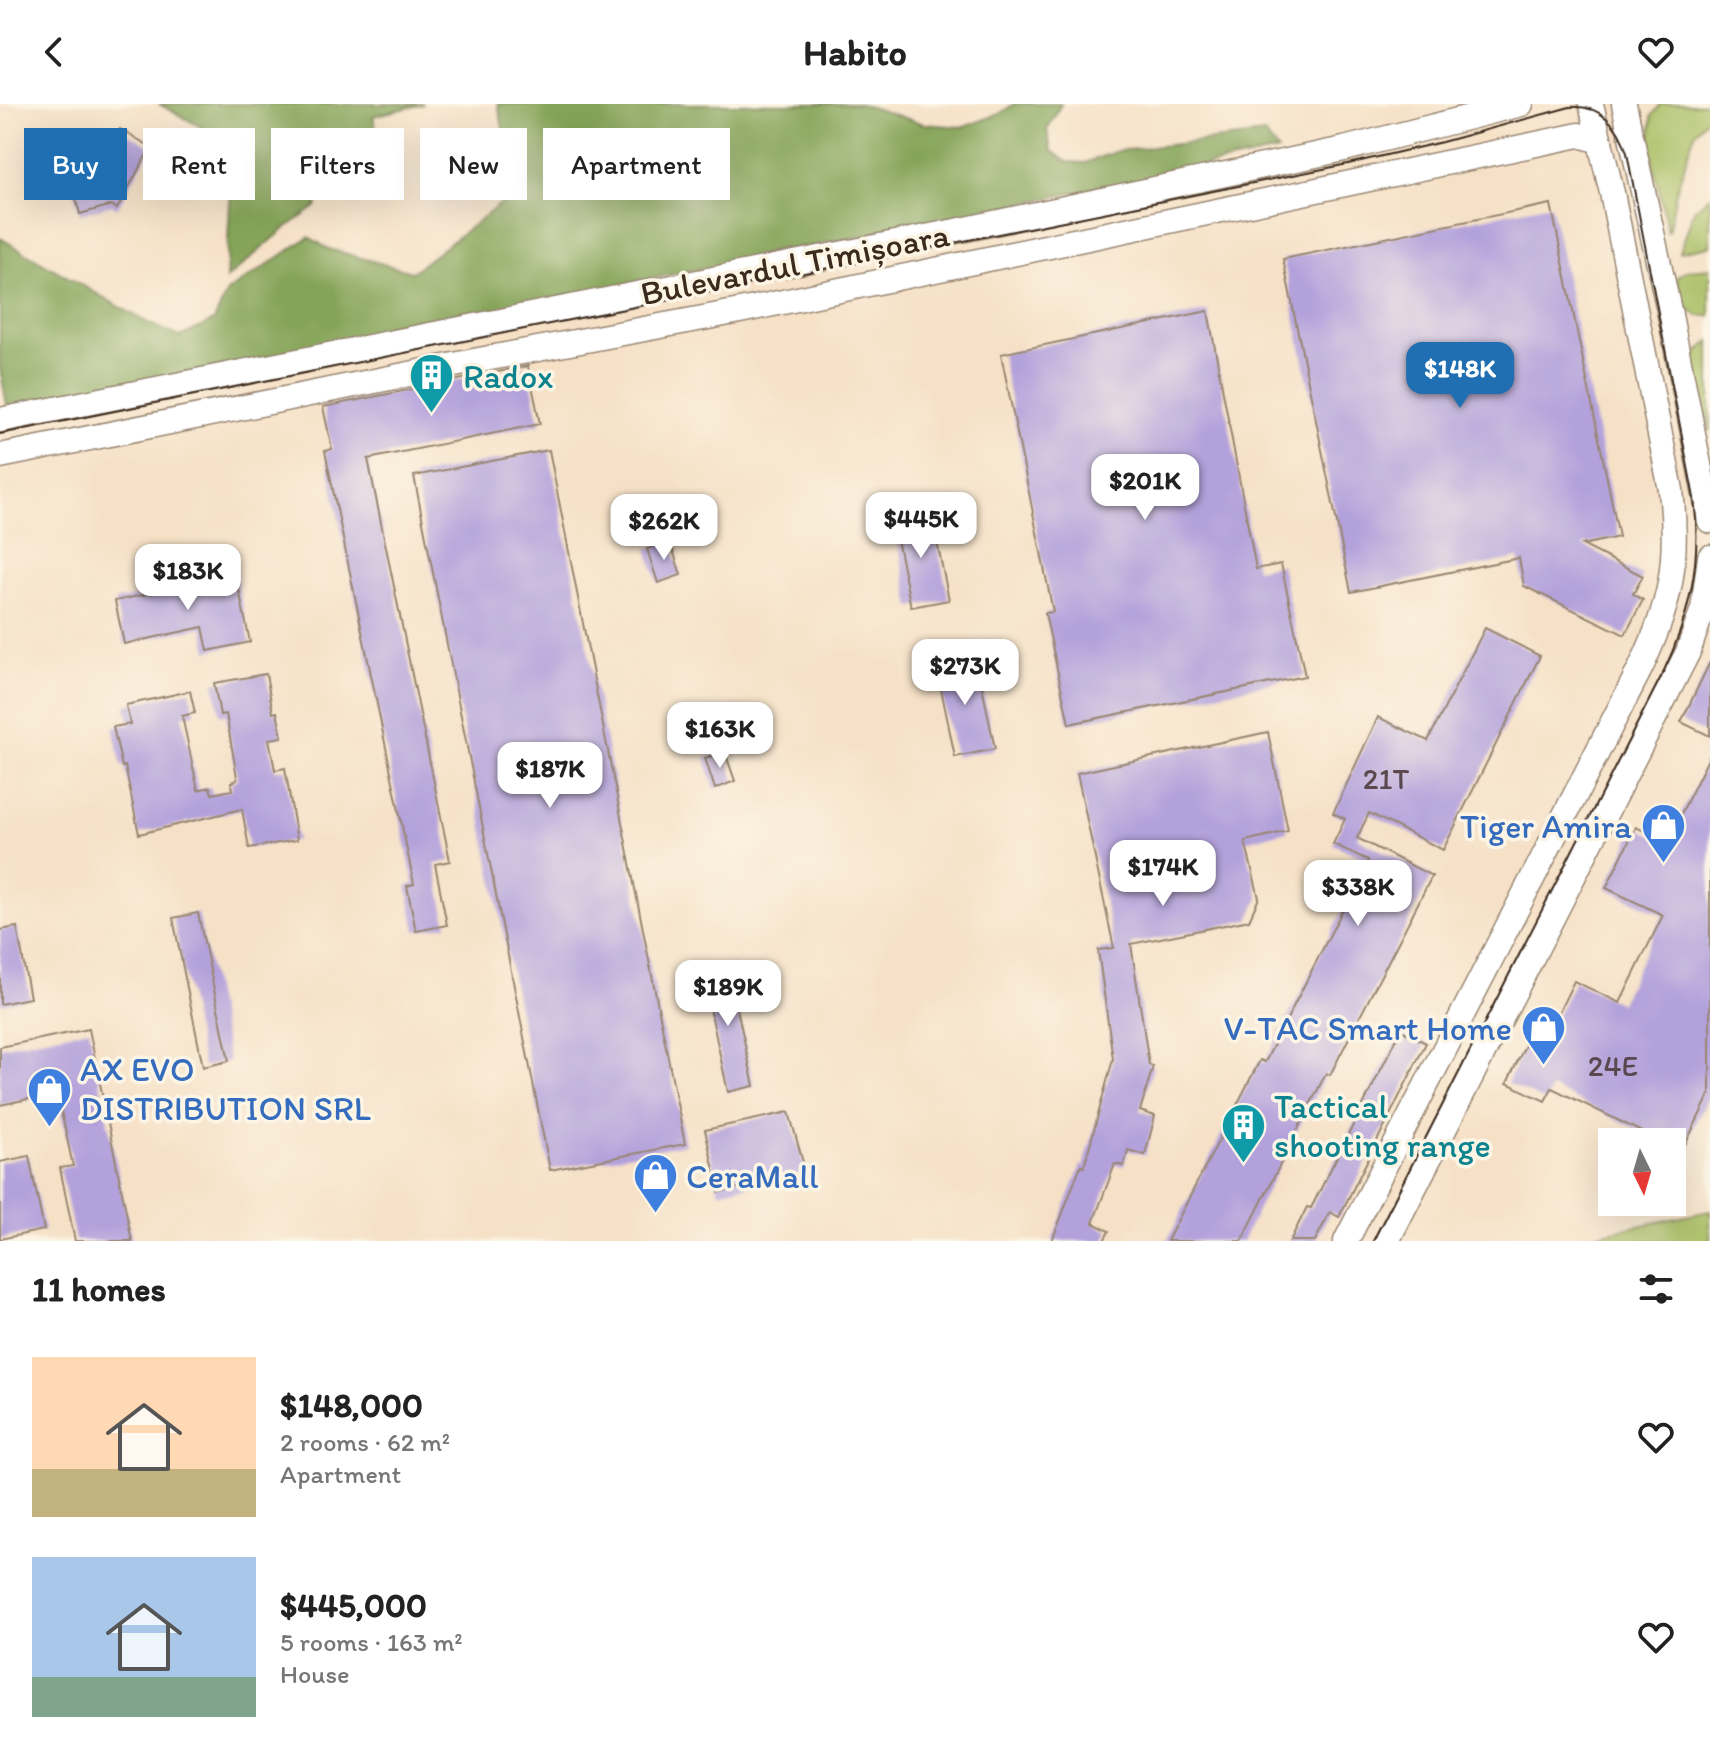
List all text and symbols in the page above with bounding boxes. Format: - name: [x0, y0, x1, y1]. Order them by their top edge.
- icon: back: [32, 30, 76, 74]
- icon: heart: [1634, 30, 1678, 74]
- text: Habito: [803, 31, 907, 74]
- chip: Buy: [24, 128, 127, 200]
- chip: Rent: [143, 128, 255, 200]
- chip: Filters: [271, 128, 404, 200]
- chip: New: [420, 128, 527, 200]
- chip: Apartment: [543, 128, 730, 200]
- street label: Bulevardul Timișoara: [637, 214, 953, 314]
- pin: $148K: [1404, 342, 1516, 410]
- building icon: Radox: [408, 352, 456, 415]
- text: $148K: [1424, 352, 1496, 384]
- place label: Radox: [463, 356, 553, 397]
- pin: $201K: [1089, 454, 1201, 522]
- text: $201K: [1109, 464, 1181, 496]
- pin: $445K: [865, 492, 977, 560]
- pin: $262K: [608, 494, 720, 562]
- text: $445K: [884, 502, 958, 534]
- text: $262K: [629, 504, 699, 536]
- pin: $183K: [132, 544, 244, 612]
- text: $183K: [153, 554, 223, 586]
- pin: $273K: [909, 639, 1021, 707]
- text: $273K: [930, 649, 1000, 681]
- pin: $163K: [664, 702, 776, 770]
- text: $163K: [685, 712, 755, 744]
- pin: $187K: [494, 742, 606, 810]
- text: $187K: [515, 752, 585, 784]
- house number: 21T: [1363, 760, 1409, 797]
- shop icon: Tiger Amira: [1639, 802, 1687, 865]
- place label: Tiger Amira: [1460, 806, 1632, 847]
- pin: $174K: [1107, 840, 1219, 908]
- text: $174K: [1128, 850, 1198, 882]
- pin: $338K: [1302, 860, 1414, 928]
- text: $338K: [1322, 870, 1394, 902]
- pin: $189K: [672, 960, 784, 1028]
- text: $189K: [693, 970, 763, 1002]
- shop icon: V-TAC Smart Home: [1519, 1004, 1567, 1067]
- place label: V-TAC Smart Home: [1224, 1008, 1512, 1049]
- house number: 24E: [1588, 1047, 1638, 1084]
- place label: AX EVO DISTRIBUTION SRL: [80, 1049, 371, 1129]
- shop icon: AX EVO DISTRIBUTION SRL: [25, 1065, 73, 1128]
- place label: Tactical shooting range: [1274, 1086, 1491, 1166]
- building icon: Tactical shooting range: [1219, 1102, 1267, 1165]
- north arrow: [1598, 1128, 1686, 1216]
- map controls: [1598, 1128, 1686, 1216]
- shop icon: CeraMall: [631, 1152, 679, 1215]
- place label: CeraMall: [686, 1156, 819, 1197]
- icon: filters: [1634, 1267, 1678, 1311]
- text: 11 homes: [32, 1269, 166, 1310]
- text: $148,000: [280, 1385, 423, 1426]
- icon: home: [96, 1389, 192, 1485]
- icon: heart: [1634, 1415, 1678, 1459]
- text: 2 rooms · 62 m²: [280, 1426, 450, 1458]
- text: Apartment: [280, 1458, 401, 1490]
- text: $445,000: [280, 1585, 427, 1626]
- icon: home: [96, 1589, 192, 1685]
- icon: heart: [1634, 1615, 1678, 1659]
- text: 5 rooms · 163 m²: [280, 1626, 463, 1658]
- text: House: [280, 1658, 350, 1690]

